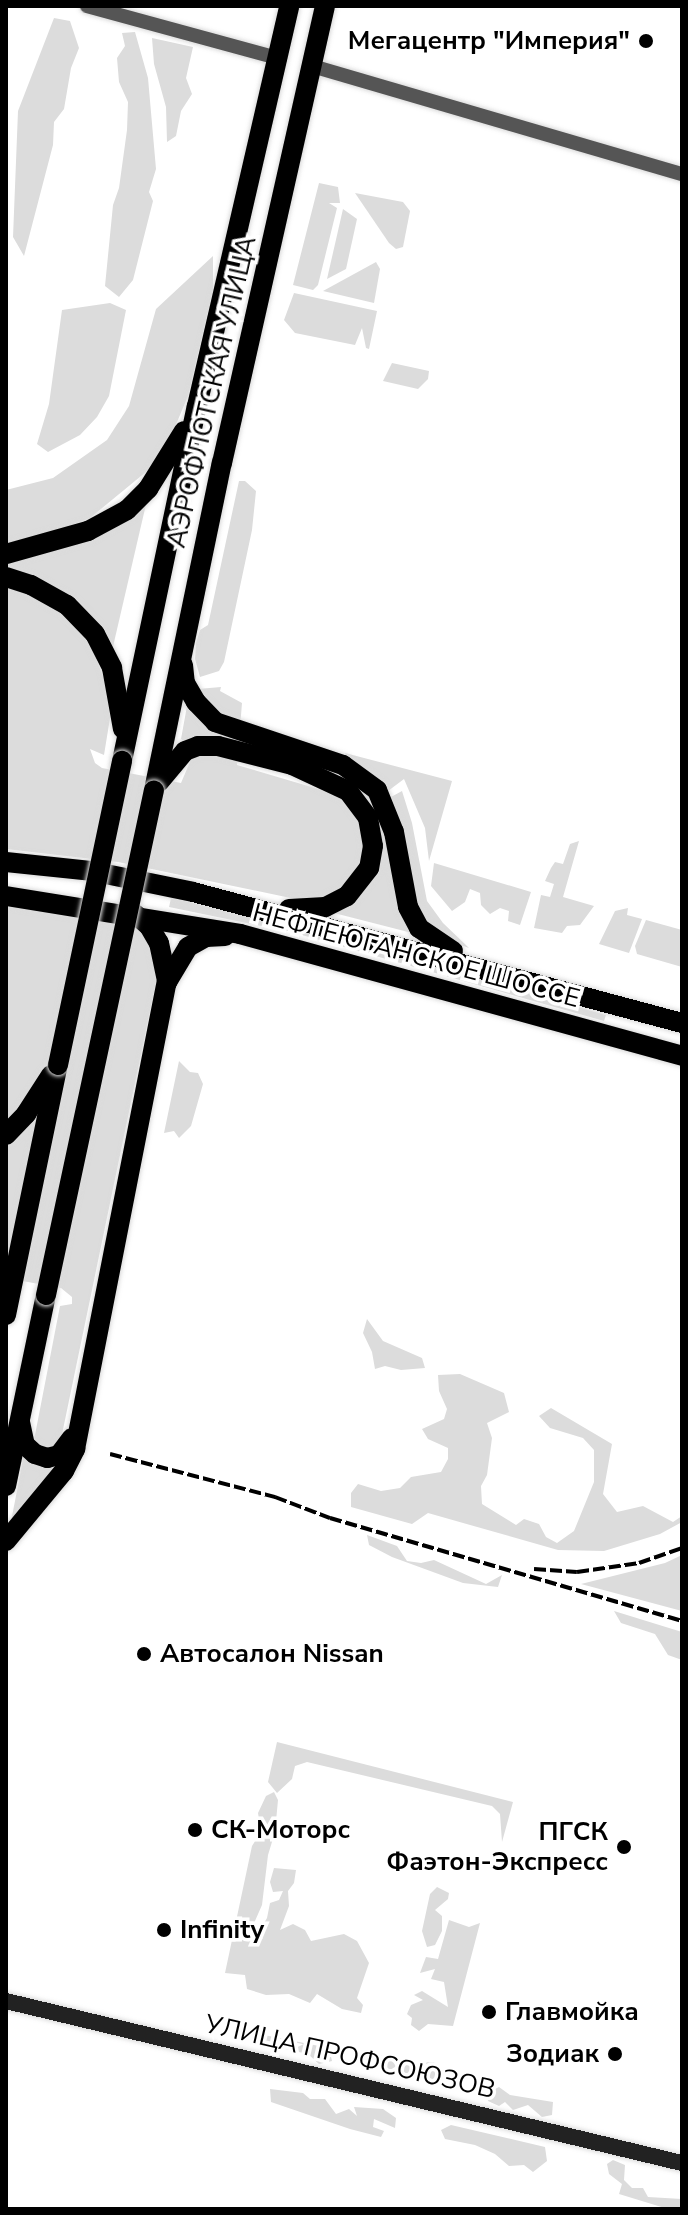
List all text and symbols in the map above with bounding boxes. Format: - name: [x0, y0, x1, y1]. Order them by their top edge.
- place label: Мегацентр "Империя": [348, 25, 630, 57]
- marker: Мегацентр "Империя": [637, 32, 655, 50]
- street label: АЭРОФЛОТСКАЯ УЛИЦА: [161, 233, 263, 551]
- street label: НЕФТЕЮГАНСКОЕ ШОССЕ: [249, 897, 583, 1015]
- place label: Автосалон Nissan: [160, 1638, 384, 1670]
- marker: Автосалон Nissan: [135, 1645, 153, 1663]
- place label: СК-Моторс: [211, 1814, 350, 1846]
- place label: ПГСК Фаэтон-Экспресс: [386, 1816, 608, 1878]
- marker: СК-Моторс: [186, 1821, 204, 1839]
- marker: ПГСК Фаэтон-Экспресс: [615, 1838, 633, 1856]
- place label: Infinity: [180, 1914, 264, 1946]
- marker: Infinity: [155, 1921, 173, 1939]
- place label: Главмойка: [505, 1996, 639, 2028]
- marker: Главмойка: [480, 2003, 498, 2021]
- street label: УЛИЦА ПРОФСОЮЗОВ: [202, 2008, 498, 2106]
- place label: Зодиак: [506, 2038, 599, 2070]
- marker: Зодиак: [606, 2045, 624, 2063]

